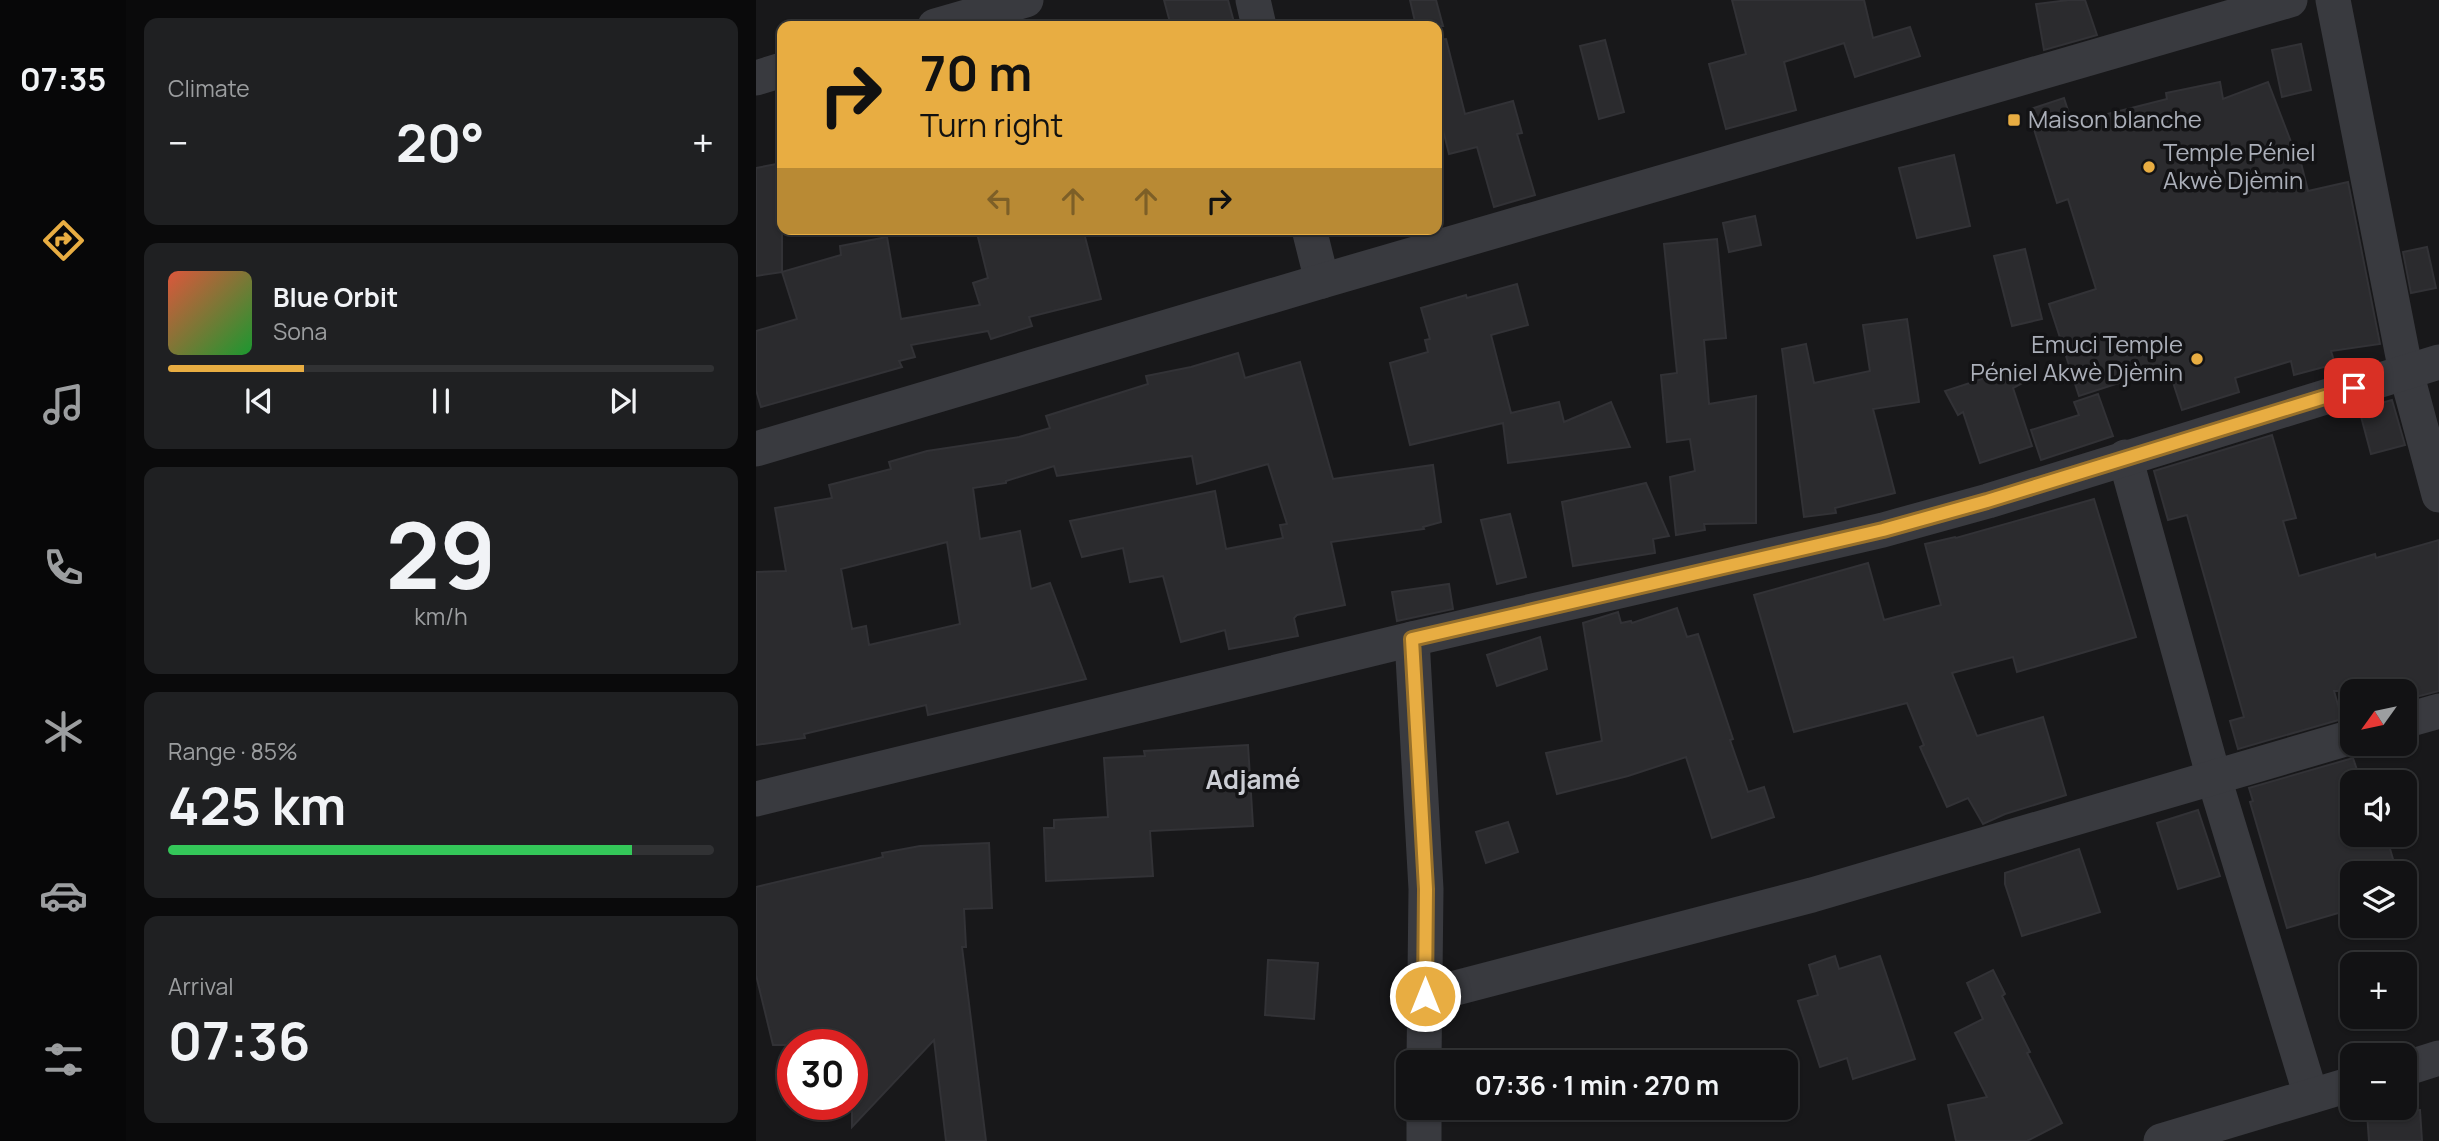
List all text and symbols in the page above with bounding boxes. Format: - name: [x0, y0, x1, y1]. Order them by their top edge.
- text: 70 m: [920, 39, 1032, 106]
- icon: right: [805, 49, 896, 140]
- text: 07:35: [20, 57, 106, 101]
- text: Climate: [168, 72, 250, 104]
- place label: Maison blanche: [2028, 102, 2202, 135]
- text: Turn right: [920, 103, 1063, 147]
- text: 20°: [396, 107, 485, 178]
- marker: Maison blanche: [2006, 112, 2022, 128]
- text: −: [168, 116, 189, 168]
- text: +: [692, 116, 714, 168]
- place label: Temple Péniel Akwè Djèmin: [2163, 135, 2316, 196]
- marker: Temple Péniel Akwè Djèmin: [2141, 159, 2157, 175]
- icon: left: [981, 182, 1019, 220]
- icon: ahead: [1054, 182, 1092, 220]
- icon: ahead: [1127, 182, 1165, 220]
- icon: right: [1200, 182, 1238, 220]
- icon: directions: [39, 216, 88, 265]
- text: Blue Orbit: [273, 279, 398, 315]
- text: Sona: [273, 315, 327, 347]
- place label: Emuci Temple Péniel Akwè Djèmin: [1970, 327, 2183, 388]
- marker: Emuci Temple Péniel Akwè Djèmin: [2189, 351, 2205, 367]
- pin: [2324, 358, 2384, 418]
- icon: arrive: [2335, 369, 2373, 407]
- icon: music: [39, 380, 88, 429]
- icon: previous: [240, 382, 278, 420]
- icon: pause: [422, 382, 460, 420]
- icon: next: [604, 382, 642, 420]
- text: 29: [386, 492, 496, 616]
- icon: phone: [39, 543, 88, 592]
- text: km/h: [414, 600, 468, 632]
- north arrow: [2340, 679, 2417, 756]
- map controls: [2340, 679, 2417, 1120]
- icon: climate: [39, 707, 88, 756]
- text: Range · 85%: [168, 735, 298, 767]
- district label: Adjamé: [1206, 761, 1300, 797]
- text: 425 km: [168, 770, 346, 841]
- button: sound: [2340, 770, 2417, 847]
- button: layers: [2340, 861, 2417, 938]
- icon: car: [39, 871, 88, 920]
- button: +: [2340, 952, 2417, 1029]
- position arrow: [1388, 959, 1462, 1033]
- text: Arrival: [168, 970, 234, 1002]
- text: 07:36: [168, 1005, 310, 1076]
- speed limit sign: 30: [777, 1029, 868, 1120]
- icon: filters: [39, 1035, 88, 1084]
- button: −: [2340, 1043, 2417, 1120]
- text: 07:36 · 1 min · 270 m: [1475, 1067, 1719, 1103]

